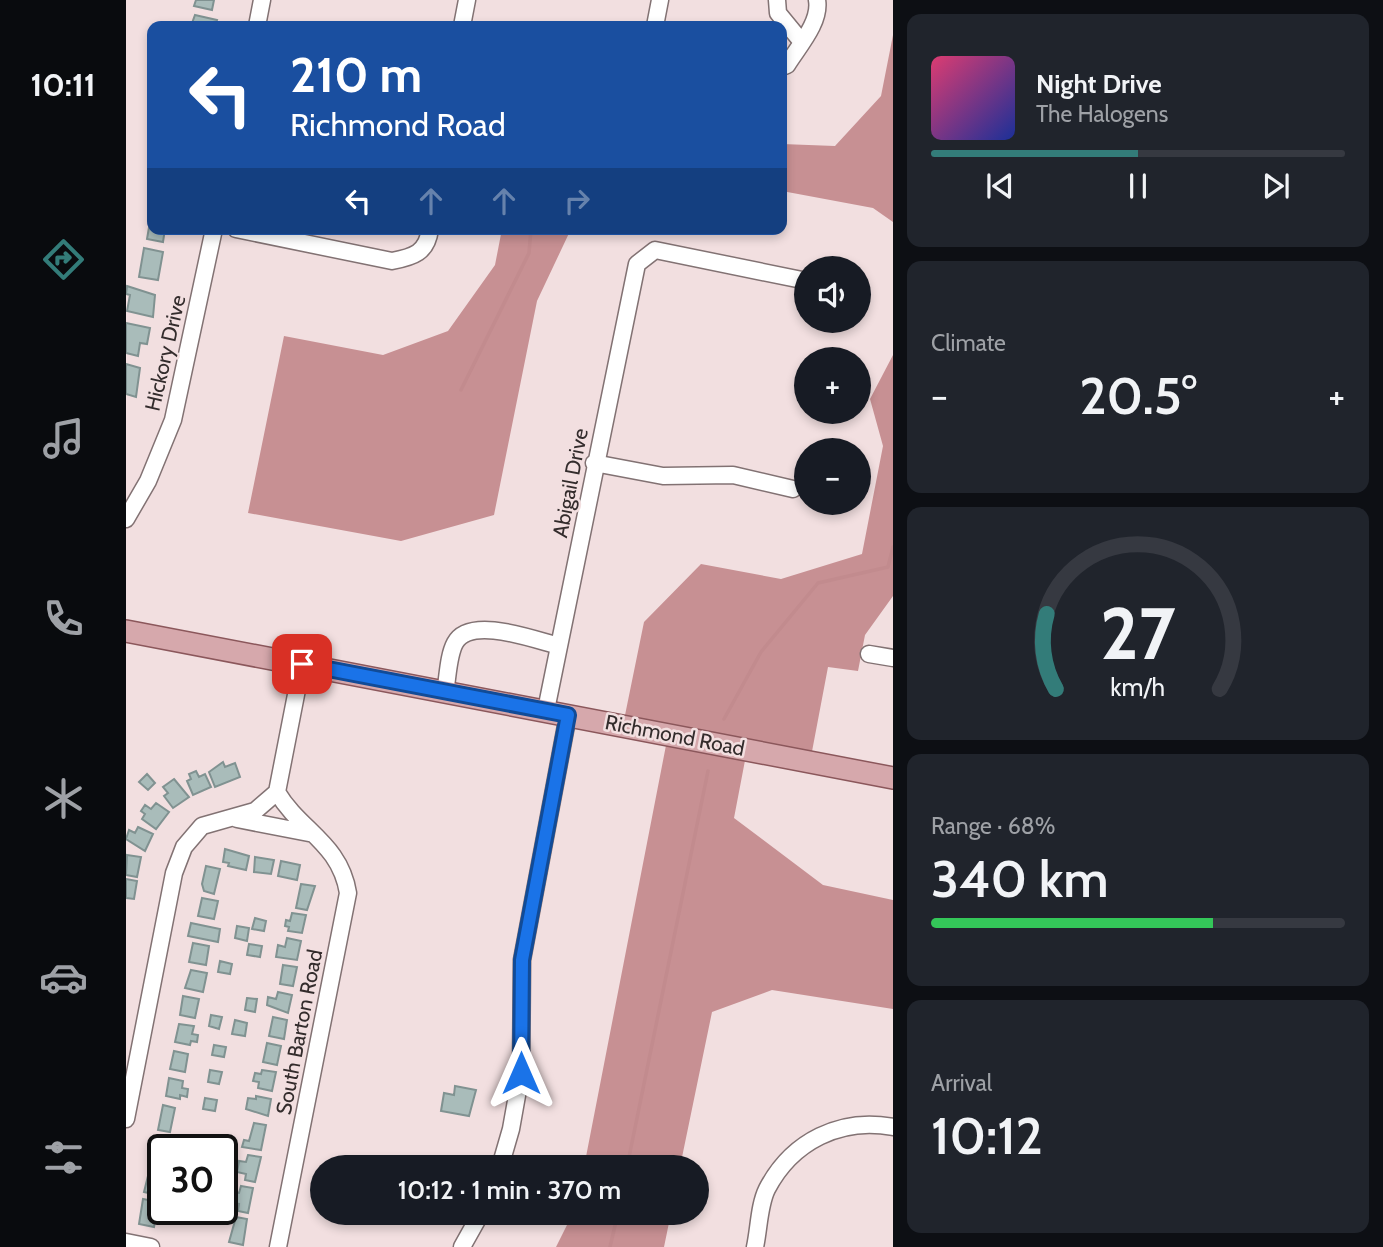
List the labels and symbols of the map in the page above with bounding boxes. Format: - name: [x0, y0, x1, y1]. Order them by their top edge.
- street label: Hickory Drive: [140, 292, 191, 413]
- street label: Abigail Drive: [547, 426, 593, 540]
- pin: [272, 634, 332, 694]
- street label: Richmond Road: [603, 709, 747, 761]
- street label: South Barton Road: [271, 947, 327, 1117]
- position arrow: [484, 1036, 558, 1110]
- speed limit sign: 30: [147, 1134, 238, 1225]

